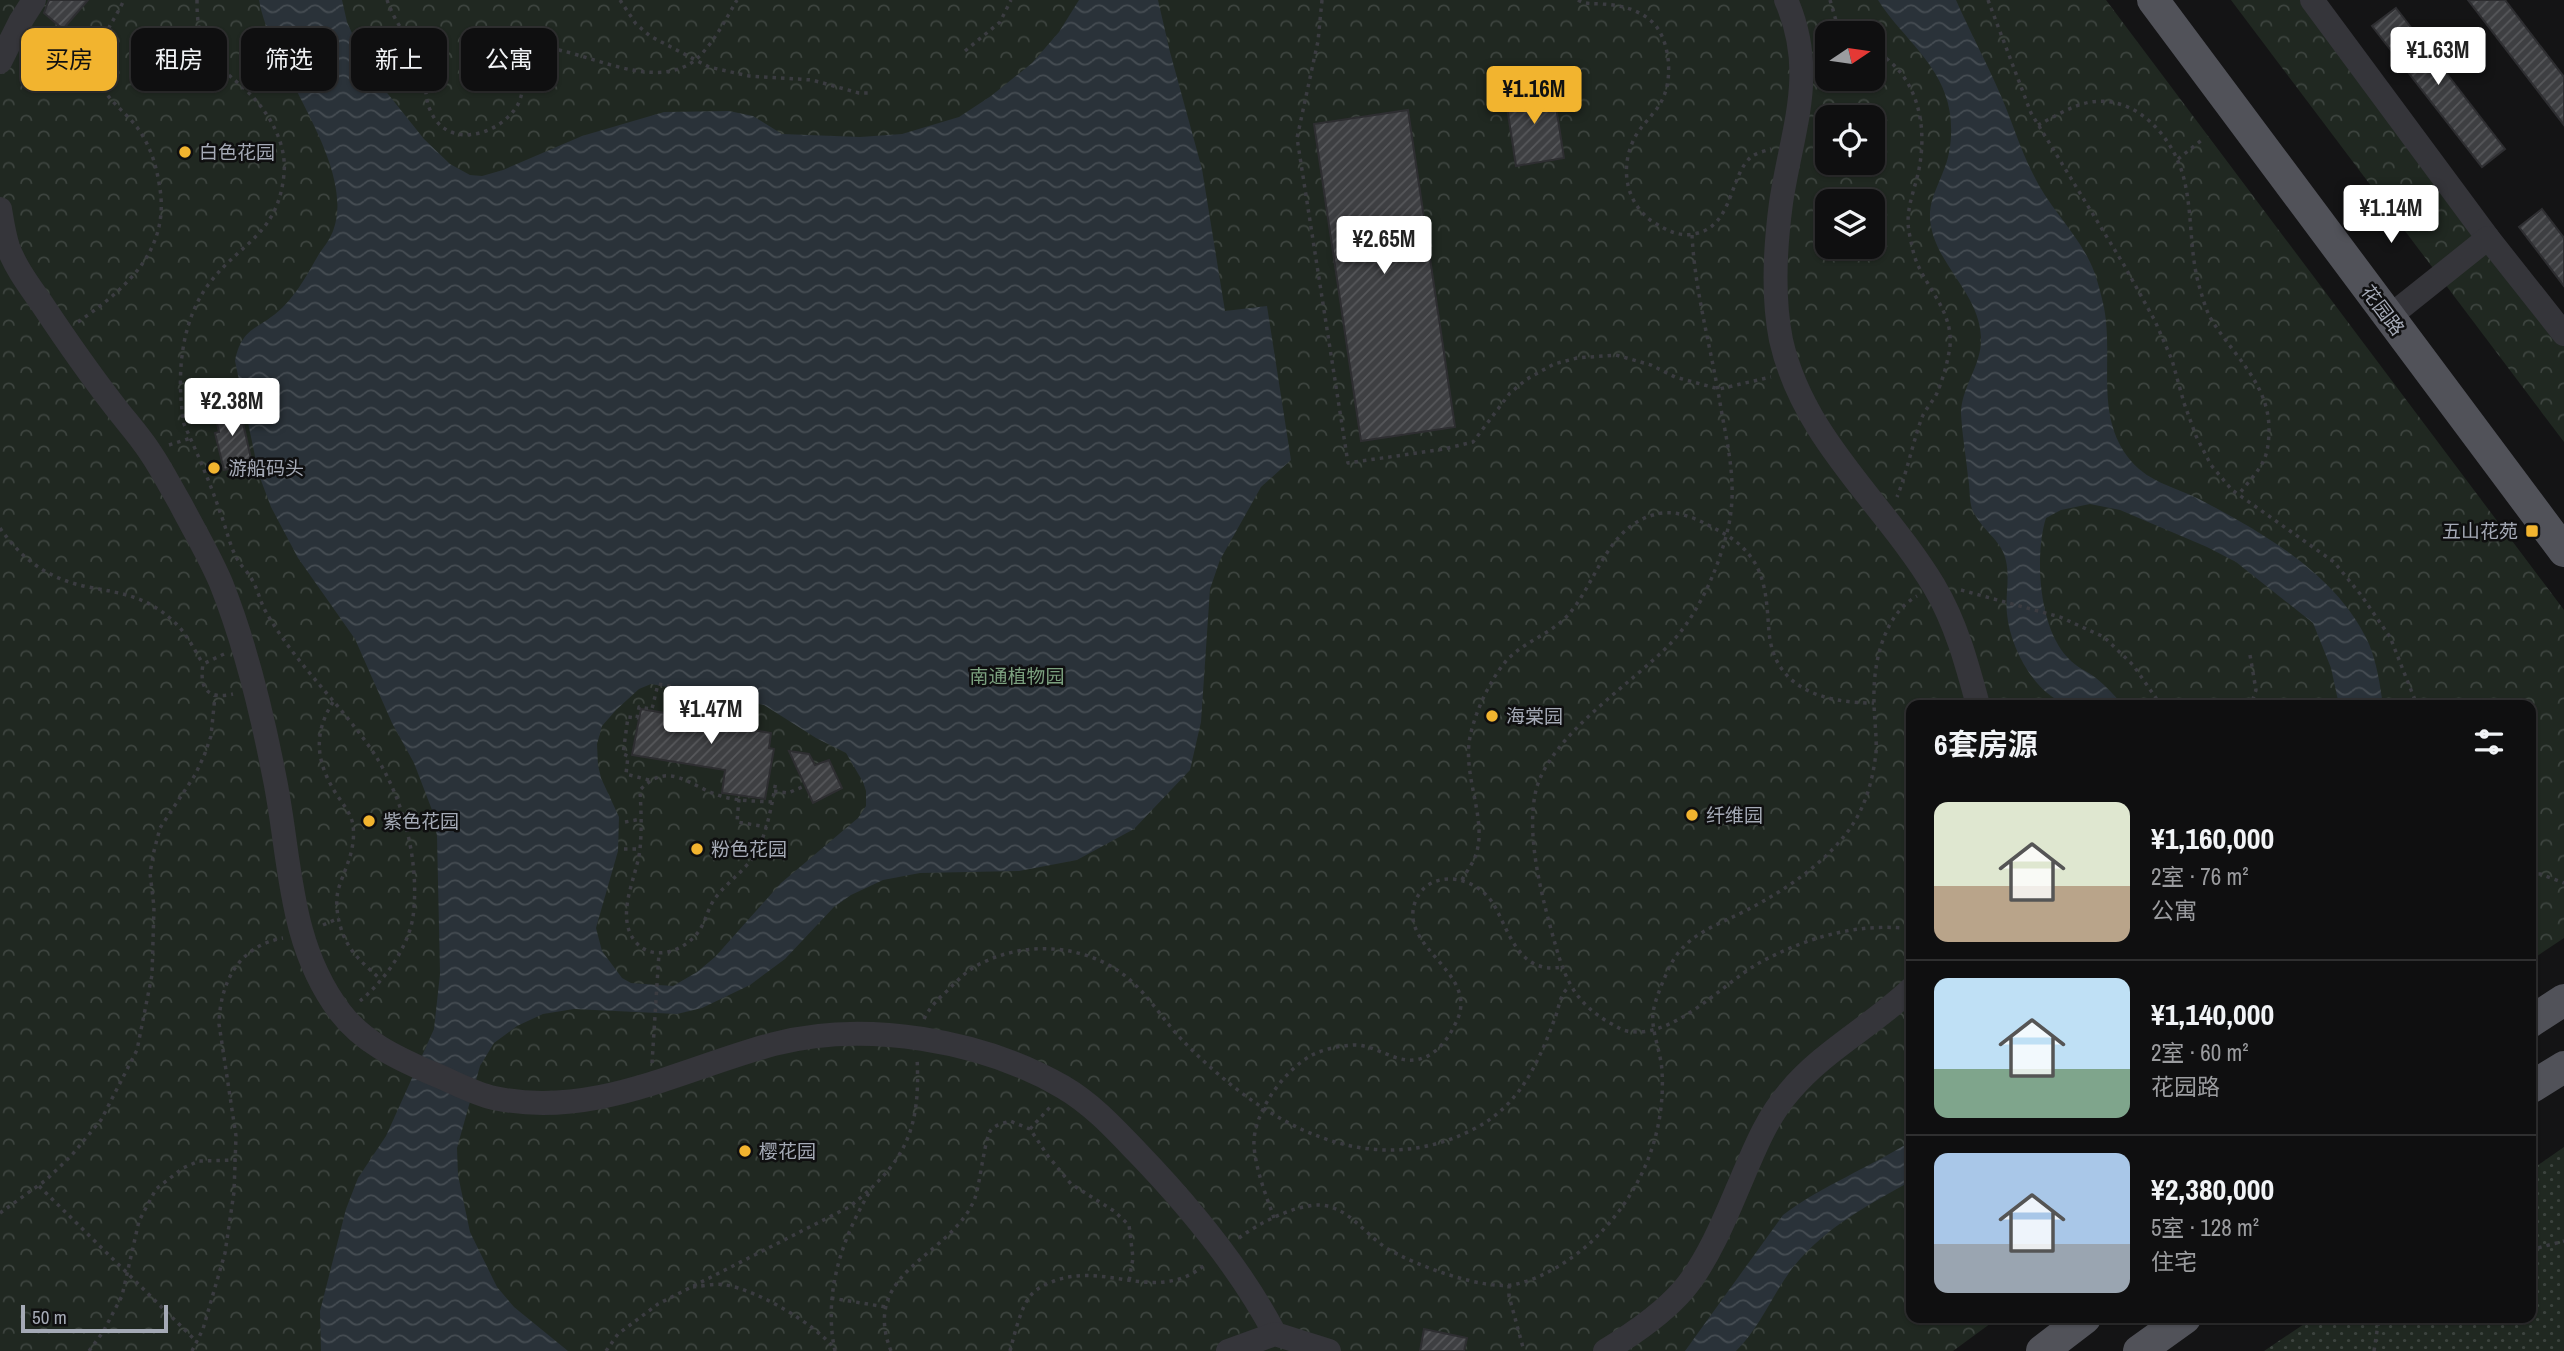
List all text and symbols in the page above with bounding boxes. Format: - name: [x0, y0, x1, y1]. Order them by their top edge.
- north arrow: [1815, 21, 1885, 91]
- map controls: [1815, 21, 1885, 259]
- chip: 买房: [21, 28, 117, 91]
- chip: 租房: [131, 28, 227, 91]
- chip: 筛选: [241, 28, 337, 91]
- chip: 新上: [351, 28, 447, 91]
- chip: 公寓: [461, 28, 557, 91]
- pin: ¥1.63M: [2381, 28, 2495, 87]
- text: ¥1.63M: [2407, 34, 2469, 65]
- pin: ¥1.16M: [1477, 66, 1591, 126]
- text: ¥1.16M: [1503, 73, 1565, 104]
- button: locate: [1815, 105, 1885, 175]
- place label: 白色花园: [199, 139, 275, 165]
- marker: 白色花园: [177, 144, 193, 160]
- pin: ¥1.14M: [2334, 186, 2448, 245]
- button: layers: [1815, 189, 1885, 259]
- text: ¥1.14M: [2360, 192, 2422, 223]
- pin: ¥2.65M: [1327, 216, 1441, 276]
- text: ¥2.65M: [1353, 223, 1415, 254]
- street label: 花园路: [2355, 279, 2411, 341]
- pin: ¥2.38M: [175, 378, 289, 438]
- text: ¥2.38M: [201, 385, 263, 416]
- place label: 游船码头: [228, 455, 304, 481]
- marker: 游船码头: [206, 460, 222, 476]
- place label: 五山花苑: [2442, 518, 2518, 544]
- marker: 五山花苑: [2524, 523, 2540, 539]
- park label: 南通植物园: [969, 663, 1065, 689]
- pin: ¥1.47M: [654, 686, 768, 746]
- text: ¥1.47M: [680, 693, 742, 724]
- place label: 海棠园: [1506, 703, 1563, 729]
- marker: 海棠园: [1484, 708, 1500, 724]
- icon: filters: [2470, 723, 2508, 761]
- text: 6套房源: [1934, 724, 2038, 764]
- place label: 纤维园: [1706, 802, 1763, 828]
- marker: 纤维园: [1684, 807, 1700, 823]
- place label: 紫色花园: [383, 808, 459, 834]
- marker: 紫色花园: [361, 813, 377, 829]
- text: ¥1,160,000: [2151, 818, 2274, 858]
- icon: home: [1990, 830, 2074, 914]
- place label: 粉色花园: [711, 836, 787, 862]
- marker: 粉色花园: [689, 841, 705, 857]
- text: 2室 · 76 m²: [2151, 861, 2248, 892]
- text: 公寓: [2151, 895, 2197, 926]
- text: ¥1,140,000: [2151, 994, 2274, 1034]
- icon: home: [1990, 1006, 2074, 1090]
- text: 2室 · 60 m²: [2151, 1037, 2248, 1068]
- text: 花园路: [2151, 1071, 2220, 1102]
- place label: 樱花园: [759, 1138, 816, 1164]
- marker: 樱花园: [737, 1143, 753, 1159]
- text: ¥2,380,000: [2151, 1169, 2274, 1209]
- icon: home: [1990, 1181, 2074, 1265]
- text: 5室 · 128 m²: [2151, 1212, 2259, 1243]
- text: 住宅: [2151, 1246, 2197, 1277]
- scale bar: [21, 1302, 168, 1334]
- text: 50 m: [32, 1304, 67, 1330]

